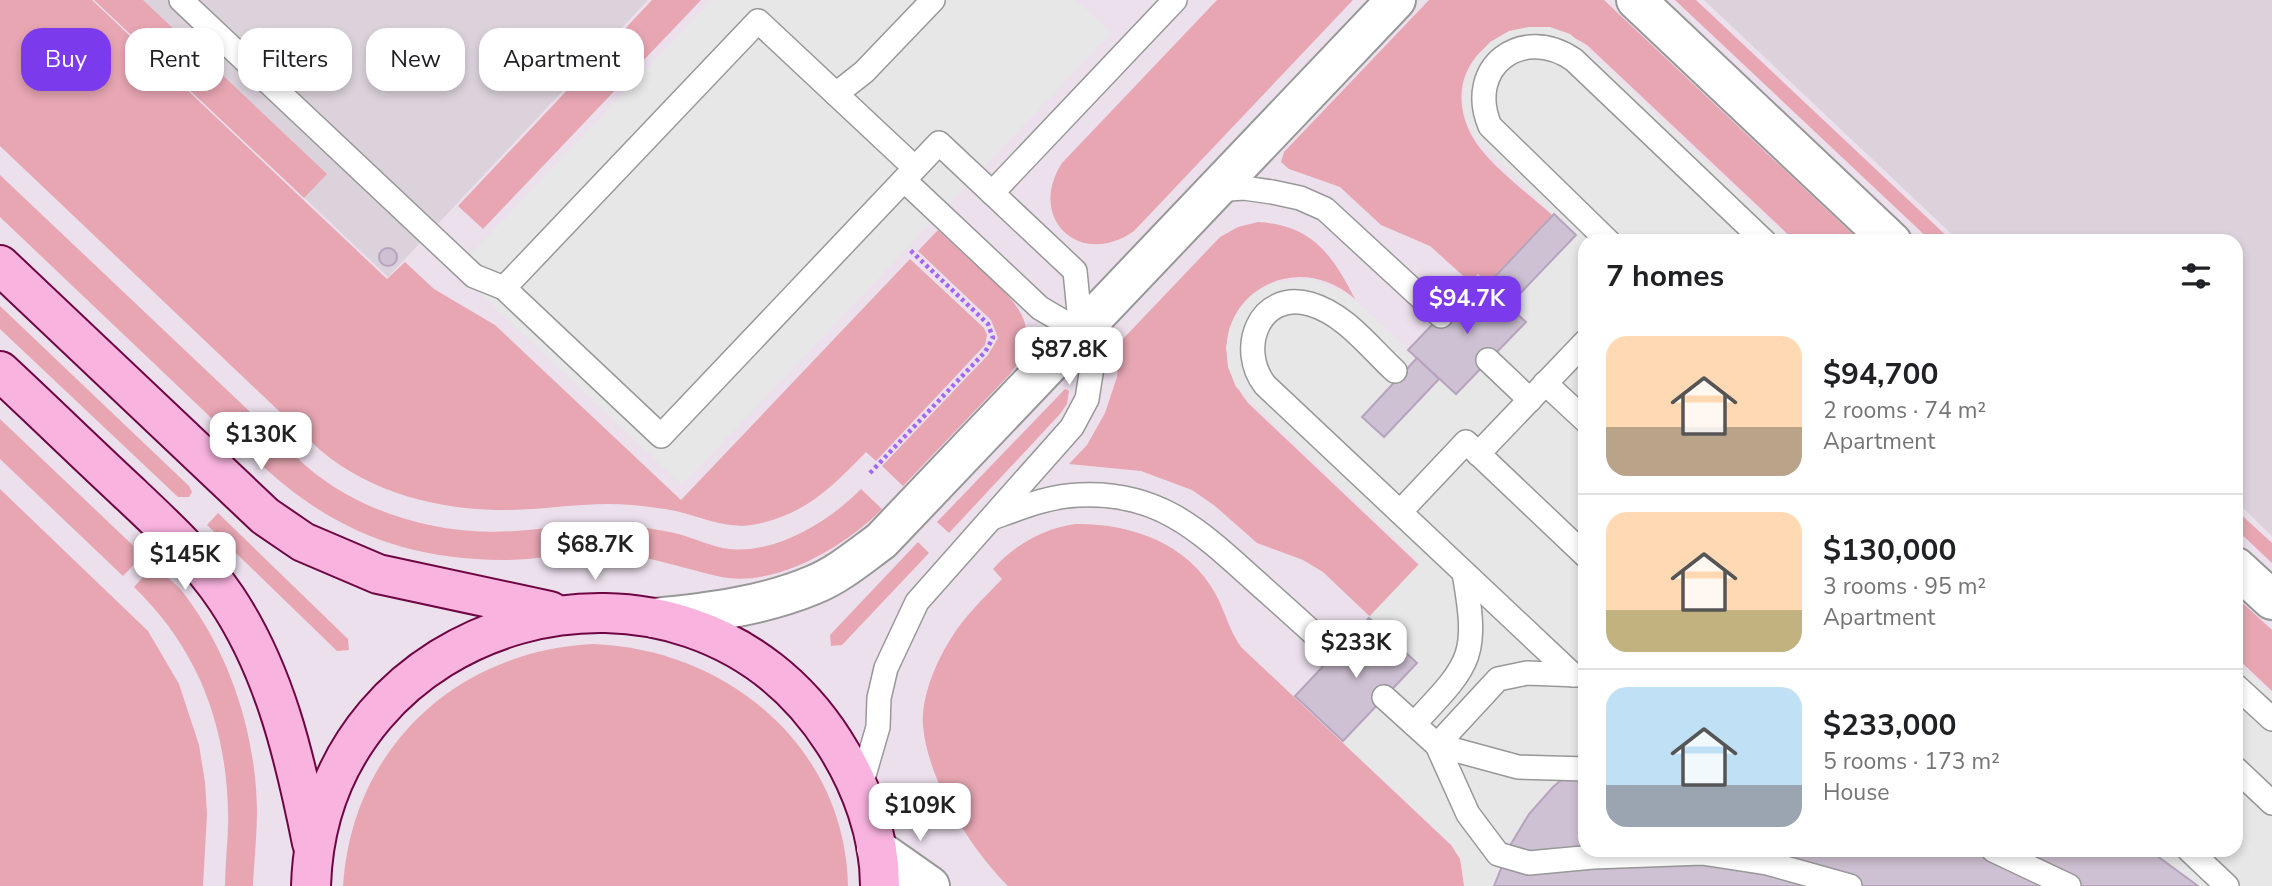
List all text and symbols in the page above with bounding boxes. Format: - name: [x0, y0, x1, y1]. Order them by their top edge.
- chip: Buy: [21, 28, 111, 91]
- chip: Rent: [125, 28, 224, 91]
- chip: Filters: [238, 28, 352, 91]
- chip: New: [366, 28, 465, 91]
- chip: Apartment: [479, 28, 644, 91]
- text: 7 homes: [1606, 256, 1724, 297]
- icon: filters: [2177, 257, 2215, 295]
- pin: $94.7K: [1410, 276, 1524, 336]
- text: $94.7K: [1429, 283, 1505, 314]
- pin: $87.8K: [1012, 328, 1126, 387]
- text: $87.8K: [1031, 334, 1107, 365]
- text: $94,700: [1823, 354, 1938, 395]
- icon: home: [1662, 364, 1746, 448]
- text: 2 rooms · 74 m²: [1823, 395, 1986, 426]
- pin: $130K: [212, 412, 310, 472]
- text: $130K: [226, 419, 296, 450]
- text: Apartment: [1823, 426, 1935, 457]
- pin: $68.7K: [538, 522, 652, 582]
- text: $68.7K: [557, 529, 633, 560]
- text: $130,000: [1823, 530, 1956, 571]
- pin: $145K: [136, 532, 234, 592]
- text: $145K: [150, 539, 220, 570]
- icon: home: [1662, 540, 1746, 624]
- text: 3 rooms · 95 m²: [1823, 571, 1986, 602]
- text: Apartment: [1823, 602, 1935, 633]
- pin: $233K: [1307, 620, 1405, 680]
- text: $233K: [1321, 627, 1391, 658]
- text: $233,000: [1823, 705, 1956, 746]
- icon: home: [1662, 715, 1746, 799]
- text: 5 rooms · 173 m²: [1823, 746, 2000, 777]
- text: House: [1823, 777, 1890, 808]
- pin: $109K: [871, 784, 969, 843]
- text: $109K: [885, 790, 955, 821]

